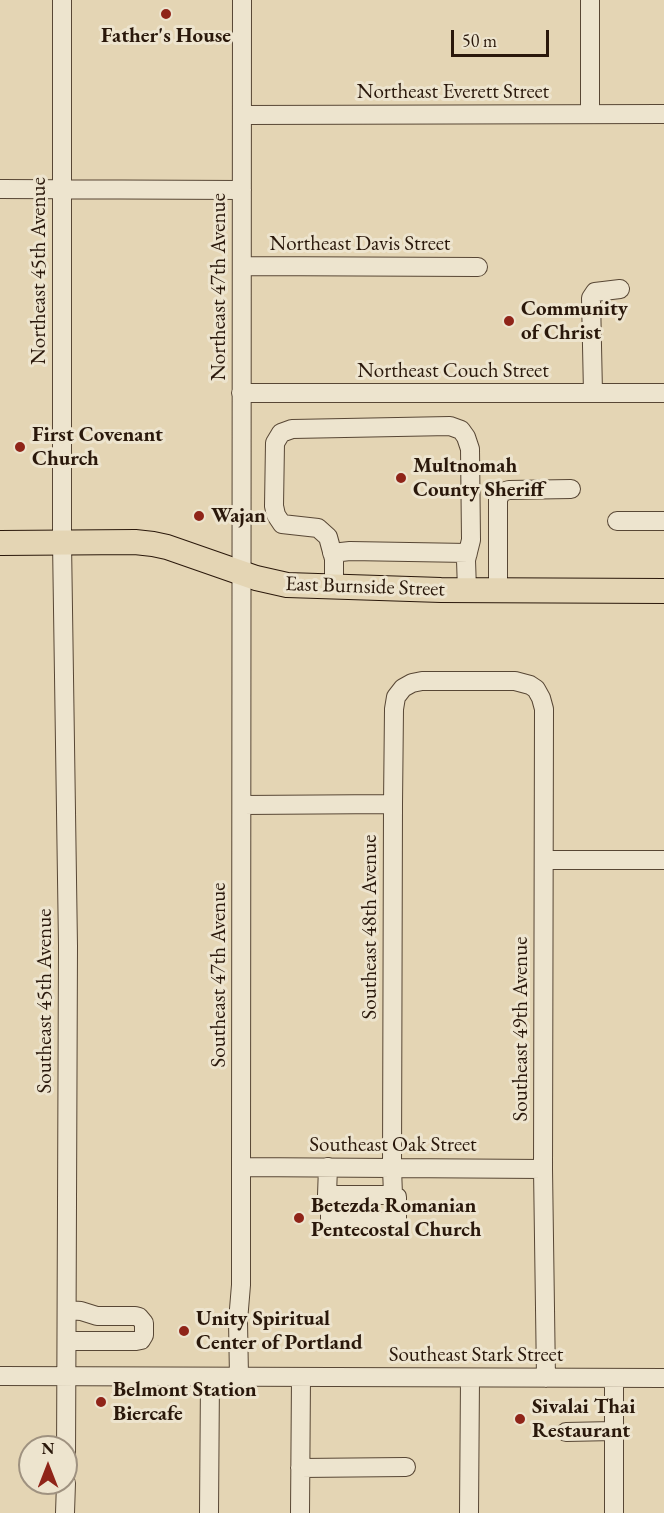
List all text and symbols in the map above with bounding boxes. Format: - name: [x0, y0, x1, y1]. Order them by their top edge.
- marker: Father's House: [159, 7, 173, 21]
- scale bar: [454, 18, 552, 56]
- place label: Father's House: [101, 23, 231, 49]
- text: 50 m: [462, 29, 497, 52]
- street label: Northeast Everett Street: [357, 79, 549, 105]
- street label: Northeast 45th Avenue: [26, 177, 52, 365]
- street label: Northeast 47th Avenue: [206, 193, 232, 381]
- street label: Northeast Davis Street: [270, 231, 450, 257]
- place label: Community of Christ: [521, 296, 628, 346]
- marker: Community of Christ: [502, 314, 516, 328]
- street label: Northeast Couch Street: [357, 358, 549, 384]
- place label: First Covenant Church: [32, 422, 163, 472]
- marker: First Covenant Church: [13, 440, 27, 454]
- place label: Multnomah County Sheriff: [413, 453, 544, 503]
- marker: Multnomah County Sheriff: [394, 471, 408, 485]
- place label: Wajan: [211, 503, 266, 529]
- marker: Wajan: [192, 509, 206, 523]
- street label: East Burnside Street: [285, 572, 445, 602]
- street label: Southeast 48th Avenue: [357, 835, 383, 1019]
- street label: Southeast 47th Avenue: [206, 883, 232, 1067]
- street label: Southeast 45th Avenue: [32, 909, 58, 1093]
- street label: Southeast 49th Avenue: [508, 937, 534, 1121]
- street label: Southeast Oak Street: [309, 1132, 477, 1158]
- place label: Betezda Romanian Pentecostal Church: [311, 1193, 482, 1243]
- marker: Betezda Romanian Pentecostal Church: [292, 1211, 306, 1225]
- place label: Unity Spiritual Center of Portland: [196, 1306, 363, 1356]
- marker: Unity Spiritual Center of Portland: [177, 1324, 191, 1338]
- street label: Southeast Stark Street: [389, 1342, 563, 1368]
- place label: Belmont Station Biercafe: [113, 1377, 257, 1427]
- place label: Sivalai Thai Restaurant: [532, 1394, 636, 1444]
- marker: Belmont Station Biercafe: [94, 1395, 108, 1409]
- marker: Sivalai Thai Restaurant: [513, 1412, 527, 1426]
- north arrow: [18, 1435, 78, 1495]
- text: N: [42, 1438, 54, 1459]

